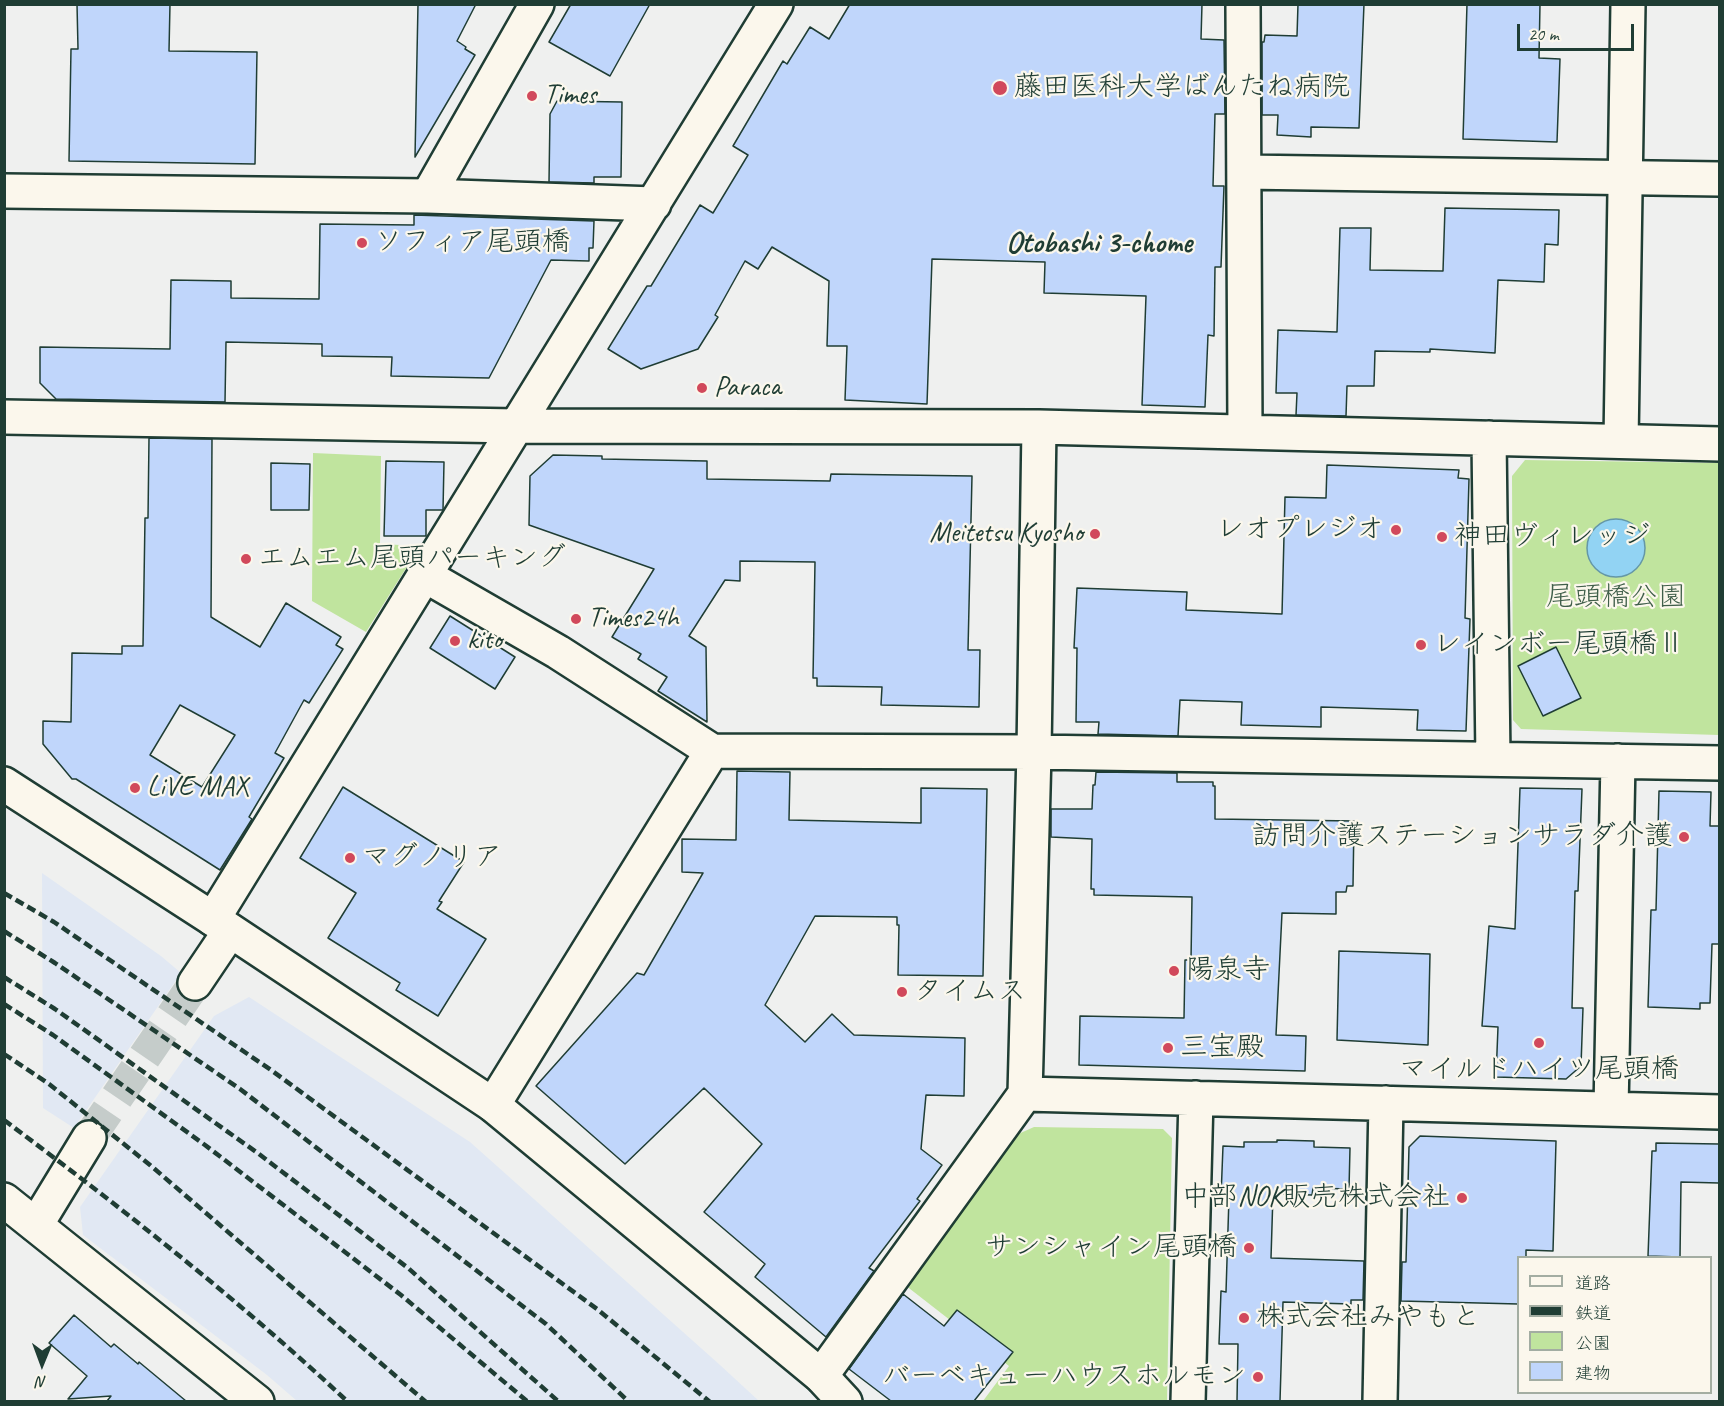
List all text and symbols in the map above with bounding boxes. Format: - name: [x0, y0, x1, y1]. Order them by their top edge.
- scale bar: [1520, 12, 1637, 50]
- text: 20 m: [1528, 23, 1559, 45]
- place label: 藤田医科大学ばんたね病院: [1014, 71, 1350, 105]
- place label: Times: [544, 79, 596, 113]
- marker: 藤田医科大学ばんたね病院: [991, 79, 1009, 97]
- marker: Times: [525, 89, 539, 103]
- place label: ソフィア尾頭橋: [374, 226, 570, 260]
- district label: Otobashi 3-chome: [1006, 226, 1192, 262]
- marker: ソフィア尾頭橋: [355, 236, 369, 250]
- place label: Paraca: [714, 371, 781, 405]
- marker: Paraca: [695, 381, 709, 395]
- place label: レオプレジオ: [1216, 513, 1384, 547]
- place label: Meitetsu Kyosho: [930, 517, 1083, 551]
- place label: 神田ヴィレッジ: [1454, 520, 1650, 554]
- marker: レオプレジオ: [1389, 523, 1403, 537]
- marker: Meitetsu Kyosho: [1088, 527, 1102, 541]
- marker: 神田ヴィレッジ: [1435, 530, 1449, 544]
- place label: エムエム尾頭パーキング: [258, 542, 566, 576]
- marker: エムエム尾頭パーキング: [239, 552, 253, 566]
- park label: 尾頭橋公園: [1546, 581, 1686, 615]
- place label: Times24h: [588, 602, 679, 636]
- marker: Times24h: [569, 612, 583, 626]
- place label: kito: [467, 624, 502, 658]
- place label: レインボー尾頭橋Ⅱ: [1433, 628, 1685, 662]
- marker: kito: [448, 634, 462, 648]
- marker: レインボー尾頭橋Ⅱ: [1414, 638, 1428, 652]
- place label: LiVE MAX: [147, 771, 248, 805]
- marker: LiVE MAX: [128, 781, 142, 795]
- place label: 訪問介護ステーションサラダ介護: [1252, 820, 1672, 854]
- marker: 訪問介護ステーションサラダ介護: [1677, 830, 1691, 844]
- place label: マグノリア: [362, 841, 502, 875]
- marker: マグノリア: [343, 851, 357, 865]
- place label: 陽泉寺: [1186, 954, 1270, 988]
- marker: 陽泉寺: [1167, 964, 1181, 978]
- place label: タイムス: [914, 975, 1026, 1009]
- marker: タイムス: [895, 985, 909, 999]
- place label: 三宝殿: [1180, 1031, 1264, 1065]
- marker: マイルドハイツ尾頭橋: [1532, 1036, 1546, 1050]
- marker: 三宝殿: [1161, 1041, 1175, 1055]
- place label: マイルドハイツ尾頭橋: [1399, 1053, 1679, 1087]
- place label: 中部NOK販売株式会社: [1182, 1181, 1450, 1215]
- marker: 中部NOK販売株式会社: [1455, 1191, 1469, 1205]
- place label: サンシャイン尾頭橋: [985, 1231, 1237, 1265]
- marker: サンシャイン尾頭橋: [1242, 1241, 1256, 1255]
- legend: [1517, 1256, 1712, 1394]
- text: 道路: [1575, 1272, 1611, 1294]
- place label: 株式会社みやもと: [1256, 1301, 1480, 1335]
- text: 鉄道: [1575, 1302, 1611, 1324]
- marker: 株式会社みやもと: [1237, 1311, 1251, 1325]
- text: 公園: [1575, 1332, 1611, 1354]
- north arrow: [12, 1334, 72, 1394]
- place label: バーベキューハウスホルモン: [882, 1360, 1246, 1394]
- text: 建物: [1575, 1362, 1611, 1384]
- marker: バーベキューハウスホルモン: [1251, 1370, 1265, 1384]
- text: N: [37, 1372, 47, 1392]

